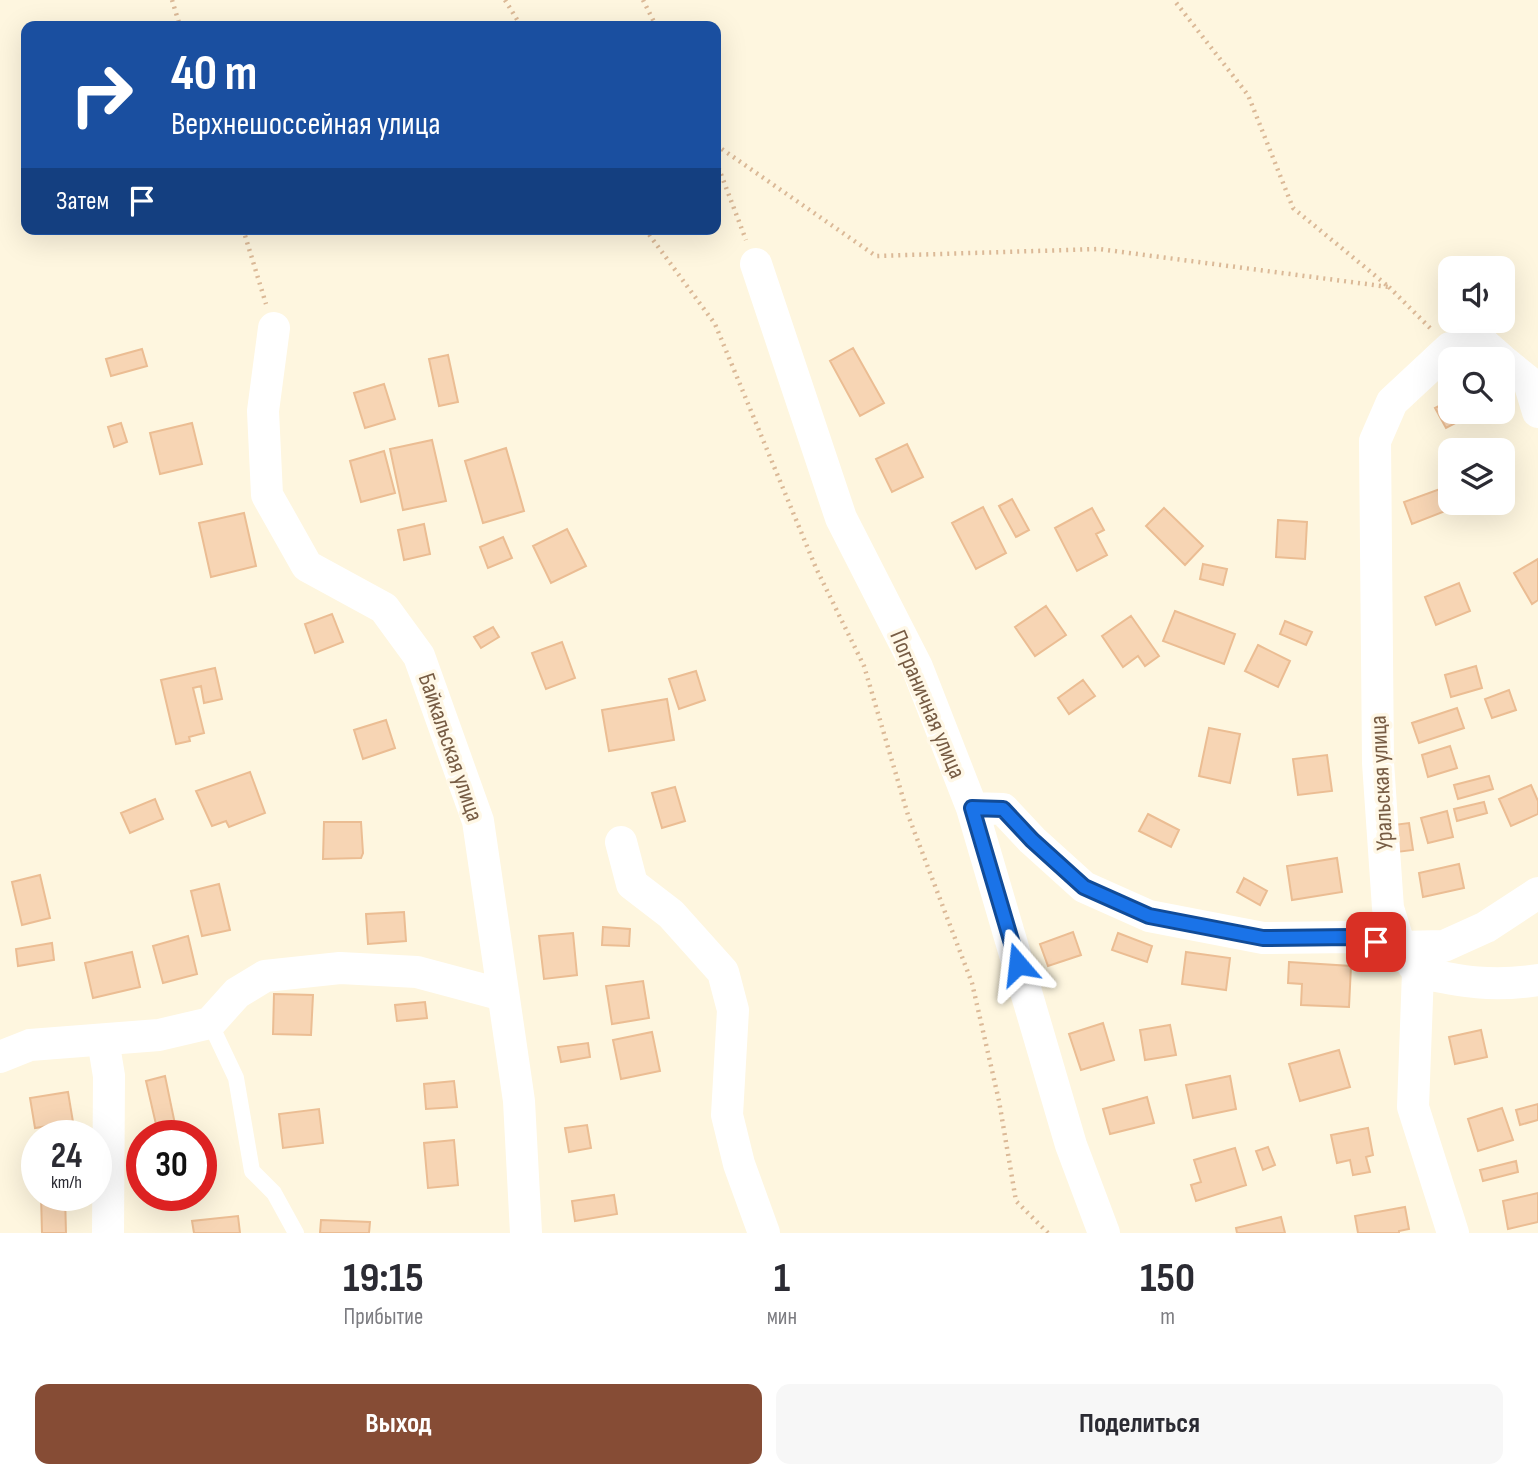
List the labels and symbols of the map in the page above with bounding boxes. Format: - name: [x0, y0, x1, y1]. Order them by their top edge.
- street label: Пограничная улица: [883, 626, 972, 783]
- street label: Байкальская улица: [412, 669, 489, 825]
- street label: Уральская улица: [1363, 715, 1400, 851]
- pin: [1346, 912, 1406, 972]
- position arrow: [981, 927, 1055, 1001]
- speed limit sign: 30: [126, 1120, 217, 1211]

